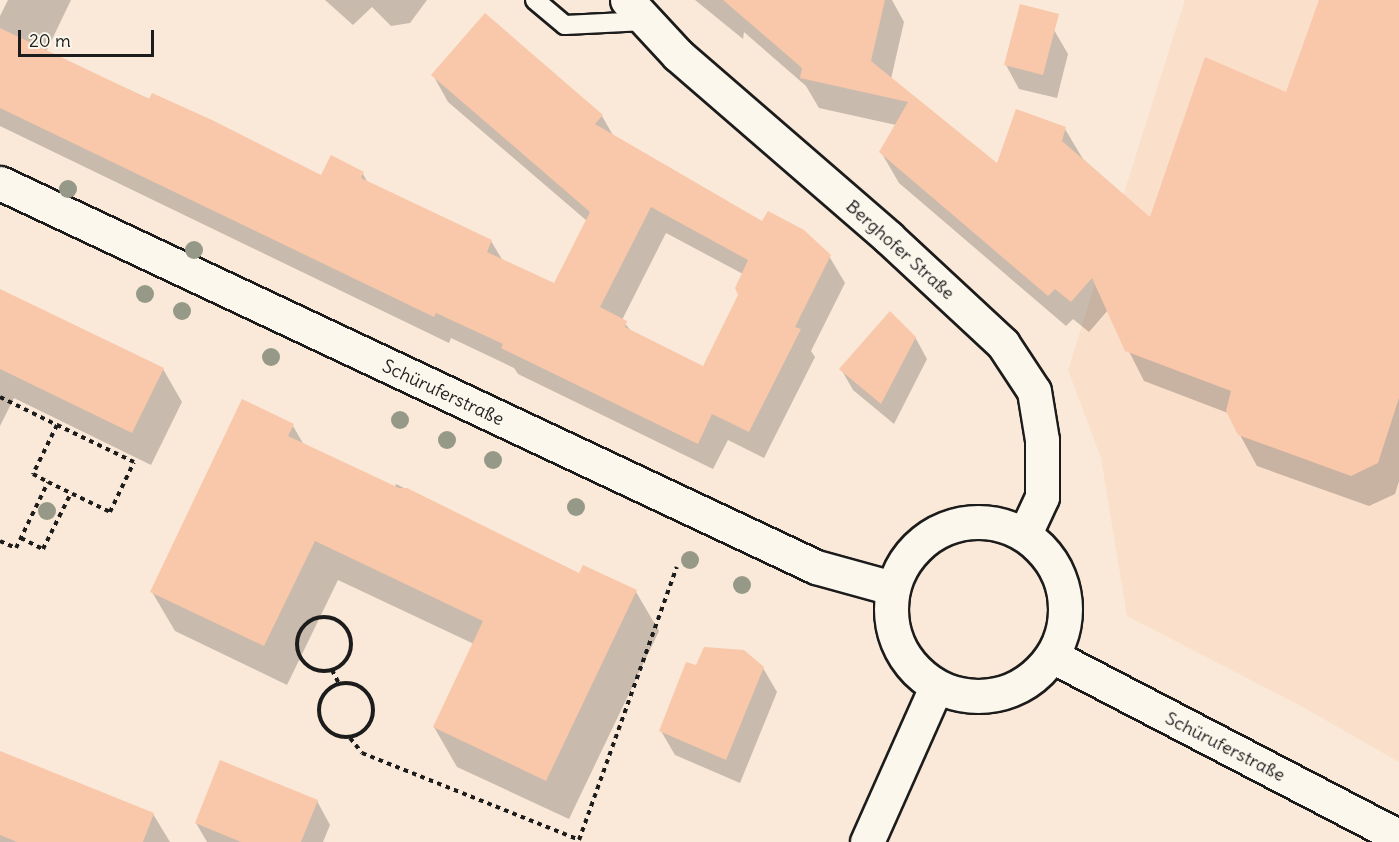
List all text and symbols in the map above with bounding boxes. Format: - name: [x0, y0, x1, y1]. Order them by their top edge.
- scale bar: [21, 18, 158, 56]
- text: 20 m: [29, 29, 71, 52]
- street label: Berghofer Straße: [841, 196, 959, 304]
- street label: Schüruferstraße: [379, 355, 507, 431]
- street label: Schüruferstraße: [1162, 708, 1288, 786]

